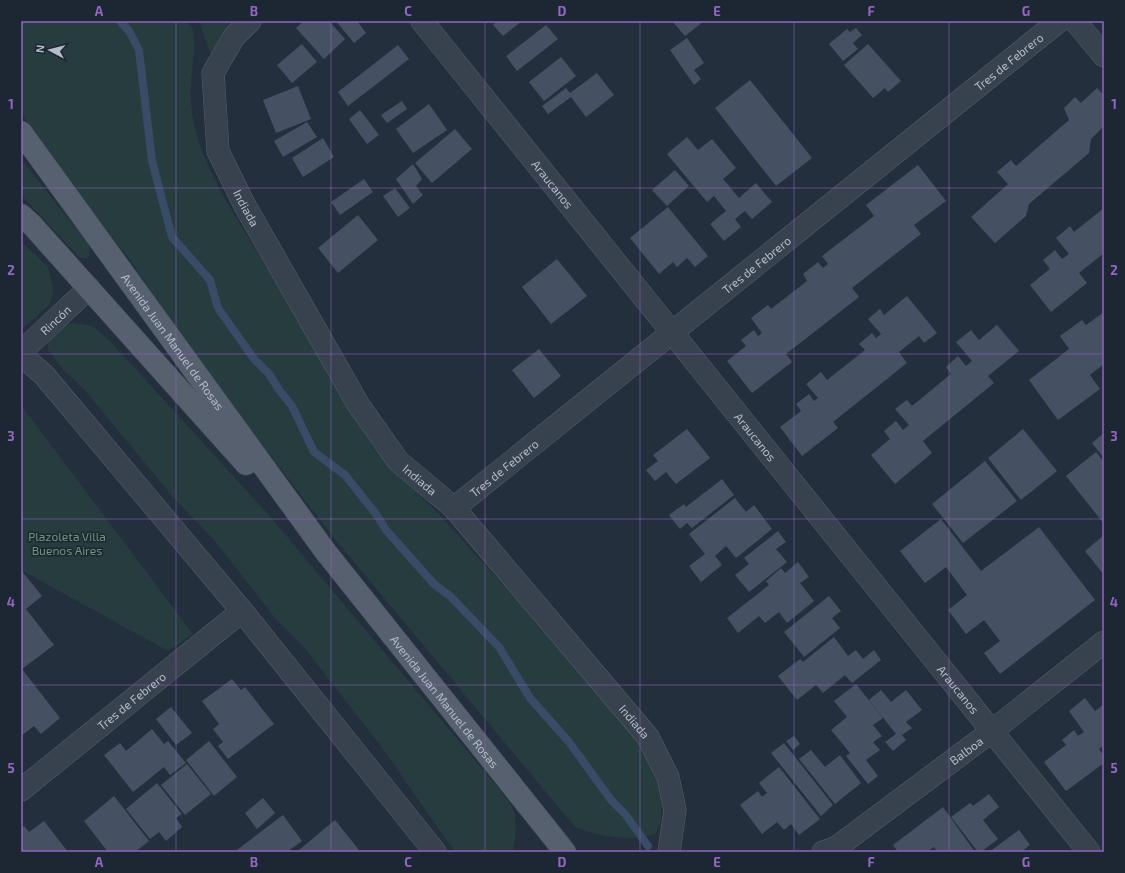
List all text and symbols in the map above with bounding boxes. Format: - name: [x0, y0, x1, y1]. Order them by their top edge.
- text: A: [95, 3, 104, 19]
- text: B: [250, 3, 258, 19]
- text: C: [404, 3, 412, 19]
- text: D: [558, 3, 567, 19]
- text: E: [713, 3, 721, 19]
- text: F: [867, 3, 875, 19]
- text: G: [1022, 3, 1030, 19]
- north arrow: [30, 30, 70, 70]
- street label: Tres de Febrero: [972, 30, 1046, 93]
- text: N: [33, 44, 47, 53]
- text: 1: [8, 96, 14, 112]
- text: 1: [1111, 96, 1117, 112]
- street label: Araucanos: [529, 157, 576, 211]
- street label: Indiada: [231, 187, 262, 229]
- street label: Tres de Febrero: [719, 233, 793, 296]
- text: 2: [7, 262, 15, 278]
- text: 2: [1110, 262, 1118, 278]
- street label: Avenida Juan Manuel de Rosas: [119, 271, 227, 413]
- street label: Rincón: [37, 302, 74, 338]
- street label: Araucanos: [732, 410, 779, 464]
- text: 3: [7, 428, 15, 444]
- text: 3: [1110, 428, 1118, 444]
- street label: Tres de Febrero: [467, 436, 541, 500]
- street label: Indiada: [400, 461, 440, 498]
- park label: Plazoleta Villa Buenos Aires: [28, 529, 106, 557]
- text: 4: [7, 594, 15, 610]
- text: 4: [1110, 594, 1118, 610]
- street label: Avenida Juan Manuel de Rosas: [388, 632, 502, 770]
- street label: Araucanos: [935, 662, 982, 716]
- street label: Tres de Febrero: [94, 669, 169, 732]
- street label: Indiada: [616, 701, 653, 741]
- street label: Balboa: [947, 733, 985, 767]
- text: 5: [7, 760, 15, 776]
- text: 5: [1110, 760, 1118, 776]
- text: A: [95, 854, 104, 870]
- text: B: [250, 854, 258, 870]
- text: C: [404, 854, 412, 870]
- text: D: [558, 854, 567, 870]
- text: E: [713, 854, 721, 870]
- text: F: [867, 854, 875, 870]
- text: G: [1022, 854, 1030, 870]

